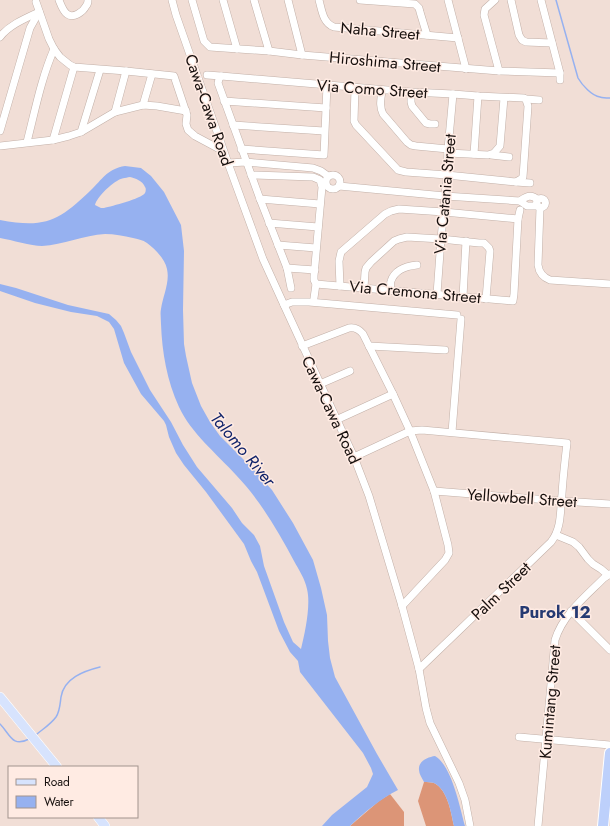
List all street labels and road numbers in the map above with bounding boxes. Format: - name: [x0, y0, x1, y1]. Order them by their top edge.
- street label: Naha Street: [340, 16, 421, 46]
- street label: Hiroshima Street: [328, 46, 442, 78]
- street label: Cawa-Cawa Road: [179, 51, 239, 169]
- street label: Via Como Street: [316, 74, 428, 104]
- street label: Via Catania Street: [428, 133, 462, 255]
- street label: Via Cremona Street: [348, 275, 482, 309]
- street label: Cawa-Cawa Road: [296, 352, 366, 468]
- street label: Yellowbell Street: [466, 483, 578, 513]
- street label: Palm Street: [466, 557, 536, 625]
- street label: Kumintang Street: [534, 644, 566, 760]

